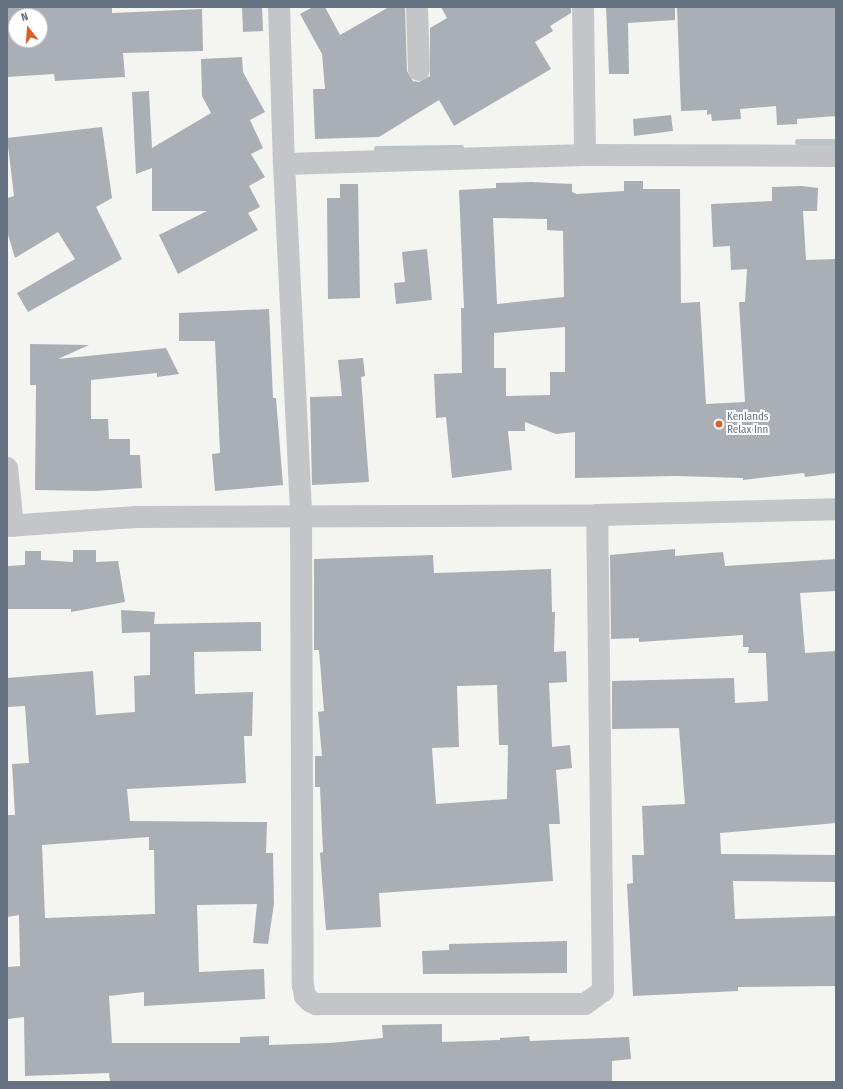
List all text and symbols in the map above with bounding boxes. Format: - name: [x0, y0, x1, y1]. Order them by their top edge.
- north arrow: [8, 8, 48, 48]
- text: N: [20, 10, 30, 24]
- place label: Kenlands Relax Inn: [727, 411, 769, 437]
- marker: Kenlands Relax Inn: [714, 419, 724, 429]

